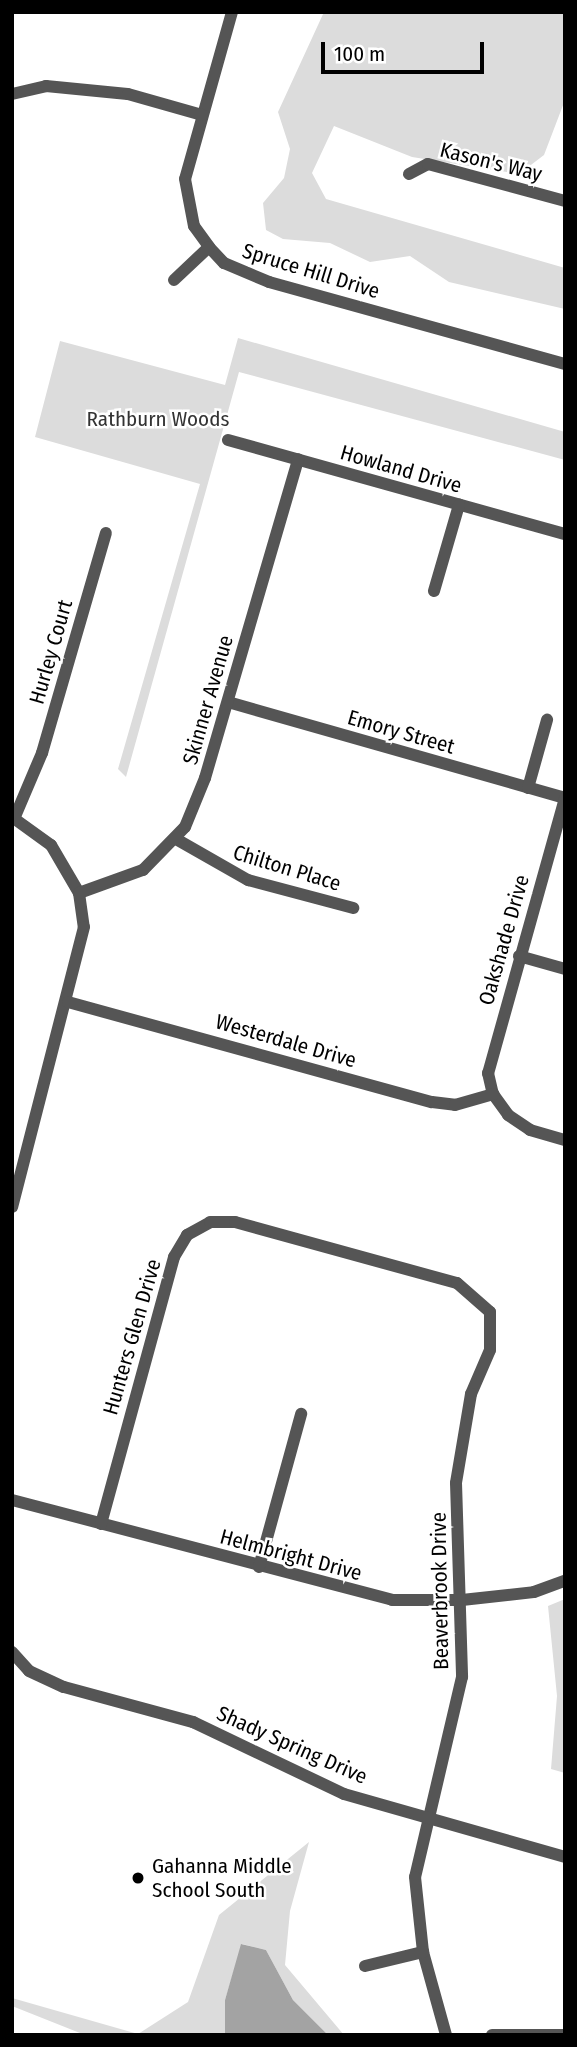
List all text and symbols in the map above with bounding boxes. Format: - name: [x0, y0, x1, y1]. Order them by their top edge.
- scale bar: [325, 28, 488, 72]
- text: 100 m: [334, 41, 385, 67]
- street label: Kason's Way: [437, 137, 545, 187]
- street label: Spruce Hill Drive: [239, 238, 383, 304]
- park label: Rathburn Woods: [87, 406, 229, 432]
- street label: Howland Drive: [337, 440, 465, 498]
- street label: Hurley Court: [24, 597, 78, 707]
- street label: Skinner Avenue: [178, 632, 238, 768]
- street label: Emory Street: [345, 705, 457, 759]
- street label: Chilton Place: [230, 840, 344, 896]
- street label: Oakshade Drive: [473, 872, 535, 1008]
- street label: Westerdale Drive: [213, 1009, 359, 1073]
- street label: Hunters Glen Drive: [98, 1256, 166, 1418]
- street label: Beaverbrook Drive: [426, 1512, 454, 1670]
- street label: Helmbright Drive: [217, 1524, 365, 1586]
- street label: Shady Spring Drive: [213, 1701, 371, 1789]
- place label: Gahanna Middle School South: [152, 1853, 292, 1903]
- marker: Gahanna Middle School South: [130, 1870, 146, 1886]

